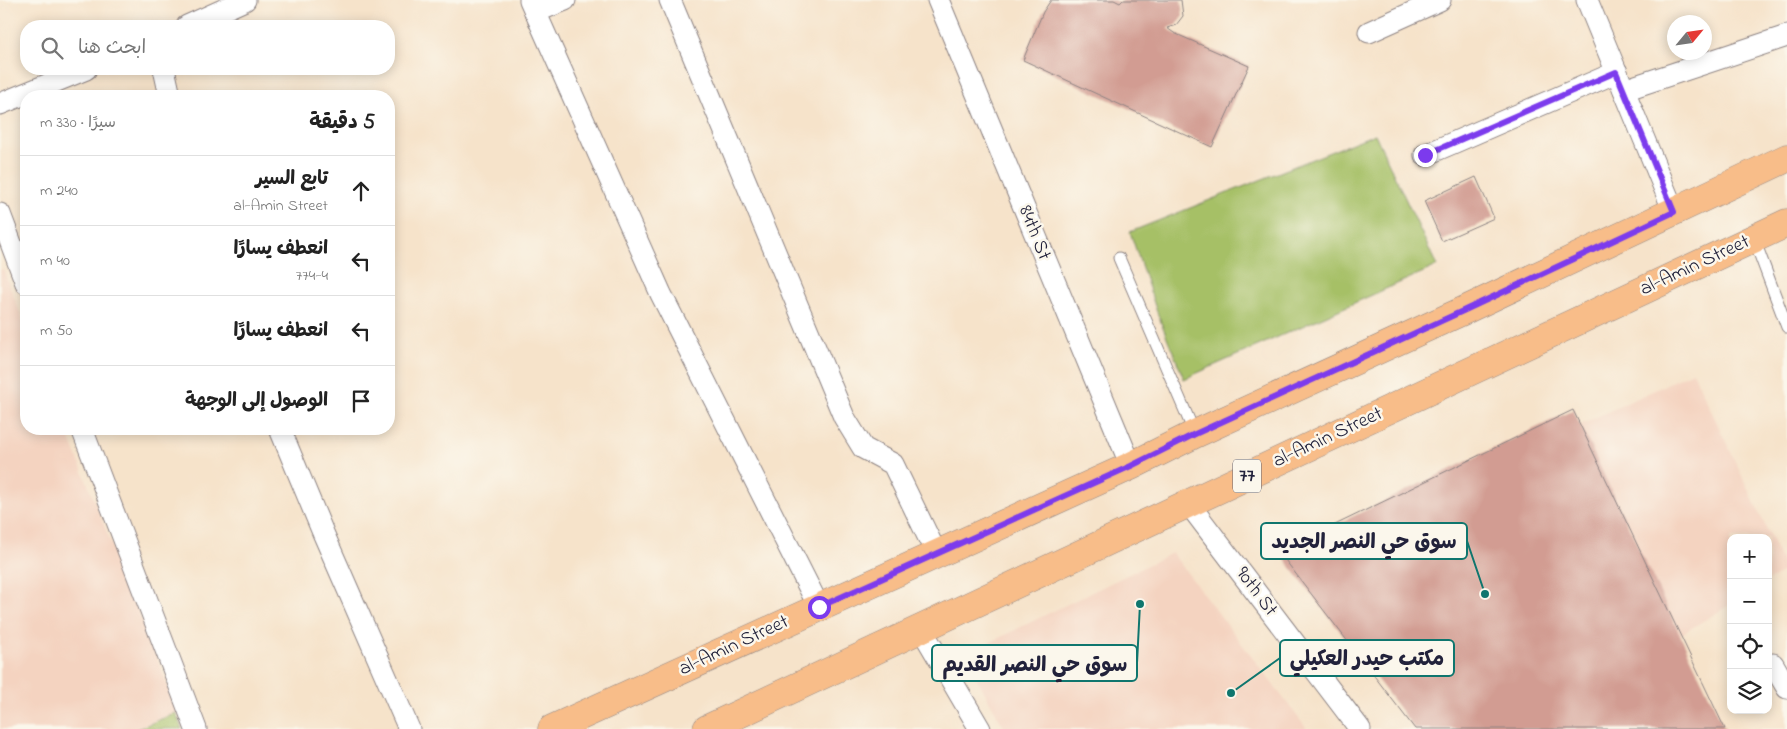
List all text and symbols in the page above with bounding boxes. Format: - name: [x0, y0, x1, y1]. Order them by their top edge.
- north arrow: [1667, 15, 1712, 60]
- search box: [20, 20, 395, 75]
- icon: search: [38, 34, 66, 62]
- text: ابحث هنا: [78, 35, 146, 62]
- text: 5 دقيقة: [309, 108, 375, 138]
- text: سيرًا · 330 m: [40, 111, 116, 135]
- route end: [1414, 144, 1437, 167]
- text: تابع السير: [256, 166, 328, 193]
- icon: ahead: [347, 177, 375, 205]
- text: 240 m: [40, 179, 78, 203]
- text: al-Amin Street: [233, 194, 328, 218]
- street label: 84th St: [1010, 201, 1058, 265]
- street label: al-Amin Street: [1635, 228, 1755, 304]
- text: انعطف يسارًا: [233, 236, 328, 263]
- icon: left: [347, 247, 375, 275]
- text: 40 m: [40, 249, 70, 273]
- text: 774-4: [296, 264, 328, 288]
- icon: left: [347, 317, 375, 345]
- text: انعطف يسارًا: [233, 318, 328, 345]
- text: 50 m: [40, 319, 73, 343]
- icon: arrive: [347, 387, 375, 415]
- text: الوصول إلى الوجهة: [185, 388, 328, 415]
- street label: al-Amin Street: [1268, 400, 1388, 476]
- road number: 77: [1233, 460, 1261, 492]
- callout: سوق حي النصر الجديد: [1261, 523, 1467, 559]
- text: سوق حي النصر الجديد: [1271, 528, 1457, 560]
- map controls: [1727, 534, 1772, 714]
- button: +: [1727, 534, 1772, 579]
- street label: 90th St: [1228, 561, 1284, 623]
- button: −: [1727, 579, 1772, 624]
- route start: [808, 596, 831, 619]
- street label: al-Amin Street: [674, 608, 794, 684]
- button: locate: [1727, 624, 1772, 669]
- callout: مكتب حيدر العكيلي: [1280, 640, 1454, 676]
- callout: سوق حي النصر القديم: [932, 645, 1137, 681]
- text: مكتب حيدر العكيلي: [1290, 645, 1444, 677]
- text: سوق حي النصر القديم: [943, 651, 1127, 683]
- button: layers: [1727, 669, 1772, 714]

